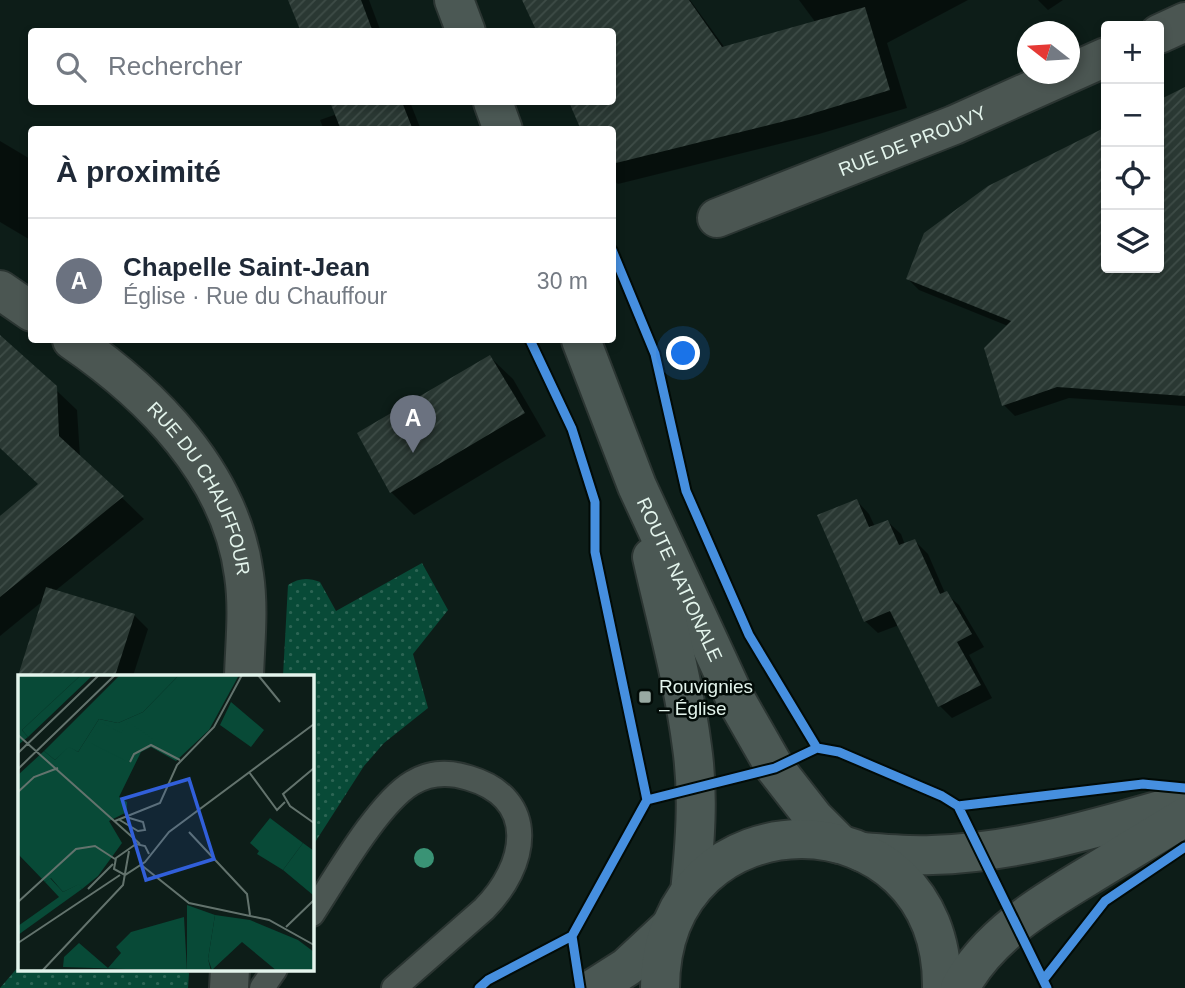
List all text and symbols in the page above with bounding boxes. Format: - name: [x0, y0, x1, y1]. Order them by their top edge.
- north arrow: [1017, 21, 1080, 84]
- map controls: [1101, 21, 1164, 273]
- button: +: [1101, 21, 1164, 84]
- search box: [28, 28, 616, 105]
- icon: search: [52, 48, 90, 86]
- text: Rechercher: [108, 51, 242, 81]
- button: −: [1101, 84, 1164, 147]
- street label: RUE DE PROUVY: [835, 101, 990, 180]
- button: locate: [1101, 147, 1164, 210]
- text: À proximité: [56, 155, 221, 188]
- button: layers: [1101, 210, 1164, 273]
- text: Chapelle Saint-Jean: [123, 252, 370, 282]
- text: A: [71, 268, 87, 294]
- text: 30 m: [537, 268, 588, 294]
- text: Église · Rue du Chauffour: [123, 283, 387, 309]
- your location: [666, 336, 700, 370]
- pin: A: [390, 395, 436, 453]
- street label: RUE DU CHAUFFOUR: [144, 397, 254, 577]
- street label: ROUTE NATIONALE: [633, 494, 727, 664]
- inset map: [18, 675, 313, 970]
- place label: Rouvignies – Église: [659, 676, 753, 719]
- marker: Rouvignies – Église: [637, 689, 653, 705]

